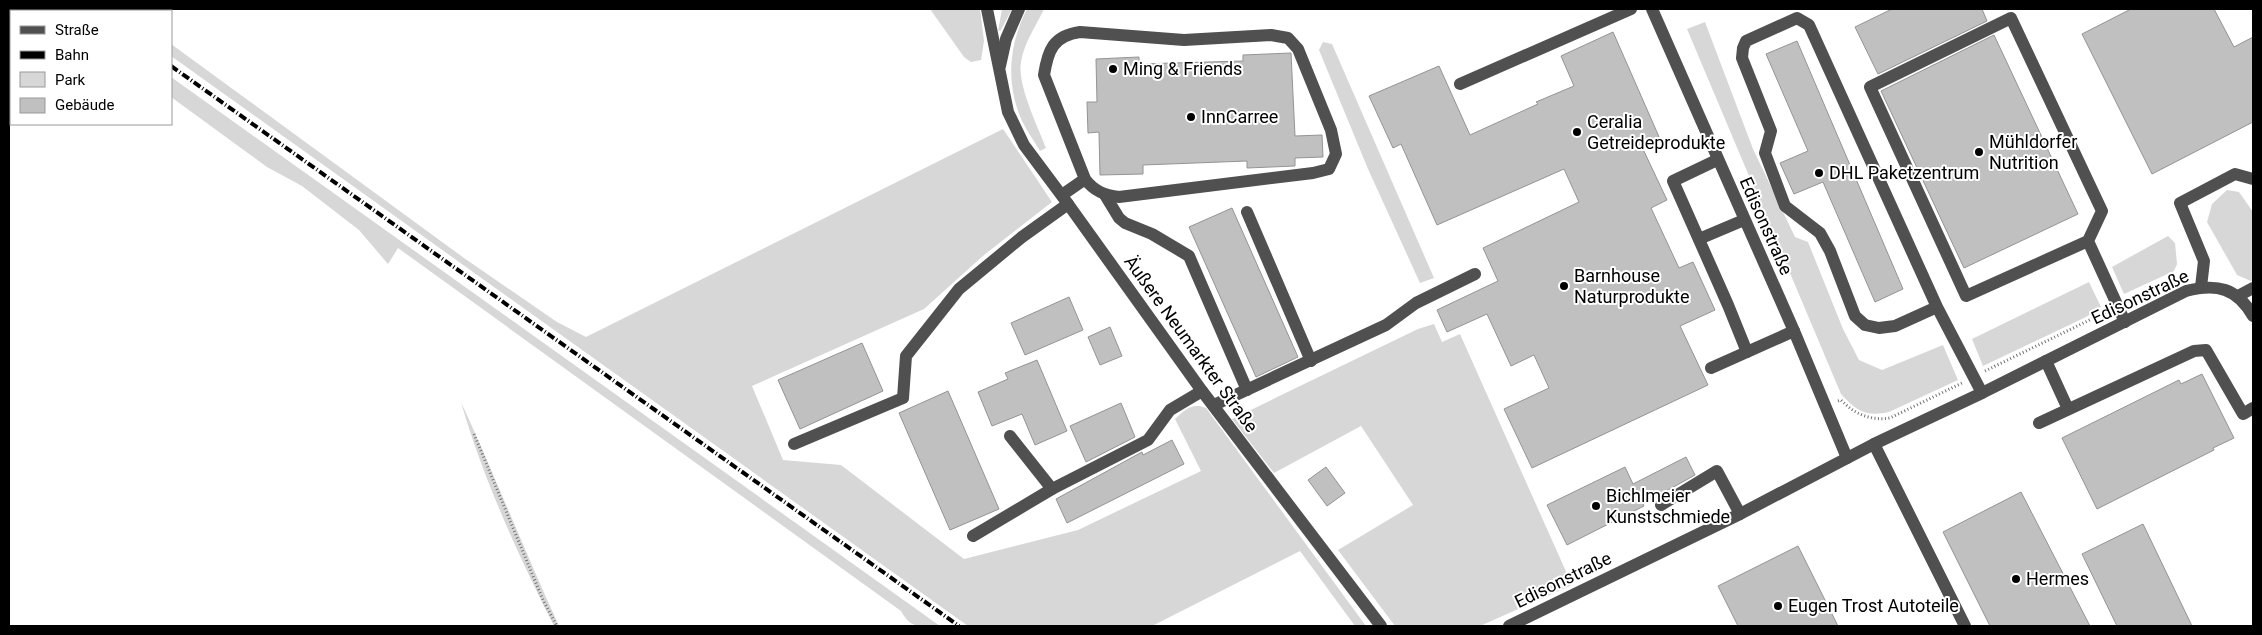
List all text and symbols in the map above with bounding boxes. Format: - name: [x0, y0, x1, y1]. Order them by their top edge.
- legend: [10, 10, 172, 125]
- text: Straße: [55, 21, 99, 39]
- text: Bahn: [55, 46, 89, 64]
- place label: Ming & Friends: [1123, 58, 1242, 79]
- marker: Ming & Friends: [1107, 63, 1119, 75]
- text: Park: [55, 71, 86, 89]
- text: Gebäude: [55, 96, 114, 114]
- place label: InnCarree: [1201, 106, 1278, 127]
- marker: InnCarree: [1185, 111, 1197, 123]
- place label: Ceralia Getreideprodukte: [1587, 111, 1725, 153]
- marker: Ceralia Getreideprodukte: [1571, 126, 1583, 138]
- place label: Mühldorfer Nutrition: [1989, 131, 2077, 173]
- marker: Mühldorfer Nutrition: [1973, 146, 1985, 158]
- place label: DHL Paketzentrum: [1829, 162, 1979, 183]
- marker: DHL Paketzentrum: [1813, 167, 1825, 179]
- street label: Edisonstraße: [1735, 174, 1797, 278]
- street label: Äußere Neumarkter Straße: [1120, 251, 1263, 436]
- place label: Barnhouse Naturprodukte: [1574, 265, 1689, 307]
- street label: Edisonstraße: [2088, 265, 2192, 328]
- marker: Barnhouse Naturprodukte: [1558, 280, 1570, 292]
- place label: Bichlmeier Kunstschmiede: [1606, 485, 1730, 527]
- marker: Bichlmeier Kunstschmiede: [1590, 500, 1602, 512]
- street label: Edisonstraße: [1511, 547, 1615, 612]
- place label: Hermes: [2026, 568, 2089, 589]
- marker: Hermes: [2010, 573, 2022, 585]
- place label: Eugen Trost Autoteile: [1788, 595, 1959, 616]
- marker: Eugen Trost Autoteile: [1772, 600, 1784, 612]

